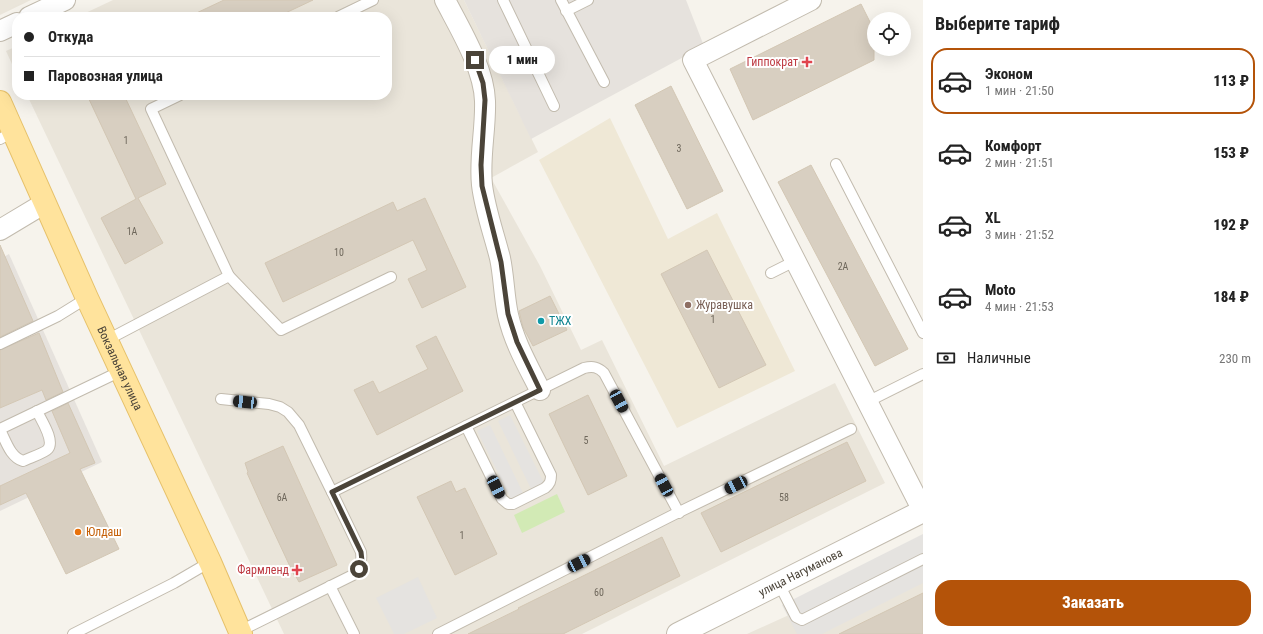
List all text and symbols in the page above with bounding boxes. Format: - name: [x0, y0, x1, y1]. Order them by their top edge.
- map controls: [867, 12, 911, 56]
- button: locate: [867, 12, 911, 56]
- text: Выберите тариф: [935, 13, 1060, 34]
- text: Откуда: [48, 28, 93, 46]
- callout: 1 мин: [489, 46, 555, 74]
- route end: [466, 51, 484, 69]
- text: 1 мин: [506, 52, 538, 67]
- place label: Гиппократ: [747, 55, 798, 69]
- marker: Гиппократ: [801, 56, 813, 68]
- icon: car: [937, 63, 973, 99]
- text: Эконом: [985, 65, 1033, 83]
- text: Паровозная улица: [48, 67, 163, 85]
- text: 113 ₽: [1213, 72, 1249, 90]
- text: 1 мин · 21:50: [985, 83, 1054, 98]
- house number: 1: [124, 135, 128, 146]
- icon: car: [937, 135, 973, 171]
- text: Комфорт: [985, 137, 1042, 155]
- house number: 3: [677, 143, 682, 154]
- text: 153 ₽: [1213, 144, 1249, 162]
- text: 2 мин · 21:51: [985, 155, 1054, 170]
- icon: car: [937, 207, 973, 243]
- text: XL: [985, 209, 1001, 227]
- text: 192 ₽: [1213, 216, 1249, 234]
- house number: 1А: [127, 226, 138, 237]
- text: 3 мин · 21:52: [985, 227, 1054, 242]
- house number: 10: [334, 247, 344, 258]
- house number: 2А: [838, 261, 849, 272]
- icon: car: [937, 279, 973, 315]
- text: Moto: [985, 281, 1016, 299]
- text: 184 ₽: [1213, 288, 1249, 306]
- place label: Журавушка: [696, 298, 753, 312]
- text: 4 мин · 21:53: [985, 299, 1054, 314]
- marker: Журавушка: [683, 300, 693, 310]
- place label: ТЖХ: [549, 314, 572, 328]
- house number: 1: [711, 314, 715, 325]
- marker: ТЖХ: [536, 316, 546, 326]
- street label: Вокзальная улица: [94, 324, 145, 413]
- icon: cash: [935, 347, 957, 369]
- text: Наличные: [967, 349, 1031, 367]
- text: 230 m: [1219, 351, 1251, 366]
- car: [608, 388, 630, 414]
- car: [232, 395, 258, 409]
- house number: 5: [584, 435, 589, 446]
- car: [653, 472, 675, 498]
- car: [485, 474, 507, 500]
- car: [723, 474, 749, 496]
- house number: 6А: [277, 492, 288, 503]
- house number: 58: [779, 492, 789, 503]
- place label: Юлдаш: [86, 525, 122, 539]
- marker: Юлдаш: [73, 527, 83, 537]
- house number: 1: [460, 530, 464, 541]
- street label: улица Нагуманова: [756, 546, 845, 599]
- car: [566, 552, 592, 574]
- route start: [350, 560, 368, 578]
- place label: Фармленд: [237, 563, 290, 577]
- marker: Фармленд: [292, 565, 302, 575]
- button: Заказать: [935, 580, 1251, 626]
- house number: 60: [594, 587, 604, 598]

